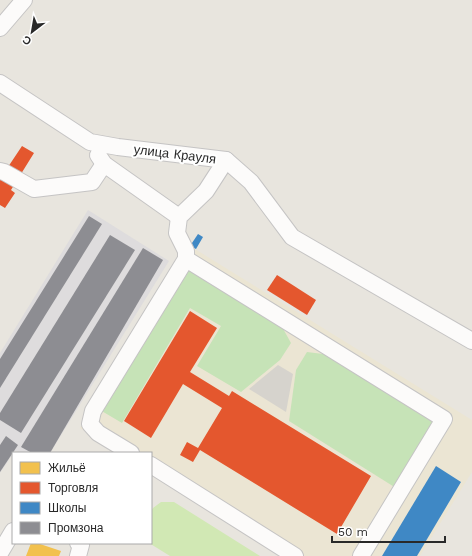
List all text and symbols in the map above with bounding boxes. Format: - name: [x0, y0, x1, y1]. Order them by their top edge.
- north arrow: [12, 12, 52, 52]
- text: С: [20, 32, 34, 48]
- street label: улица Крауля: [133, 142, 217, 166]
- legend: [12, 452, 152, 544]
- text: Жильё: [48, 461, 86, 475]
- text: Торговля: [48, 481, 98, 495]
- text: Школы: [48, 501, 86, 515]
- scale bar: [332, 518, 445, 544]
- text: Промзона: [48, 521, 104, 535]
- text: 50 m: [338, 525, 368, 539]

